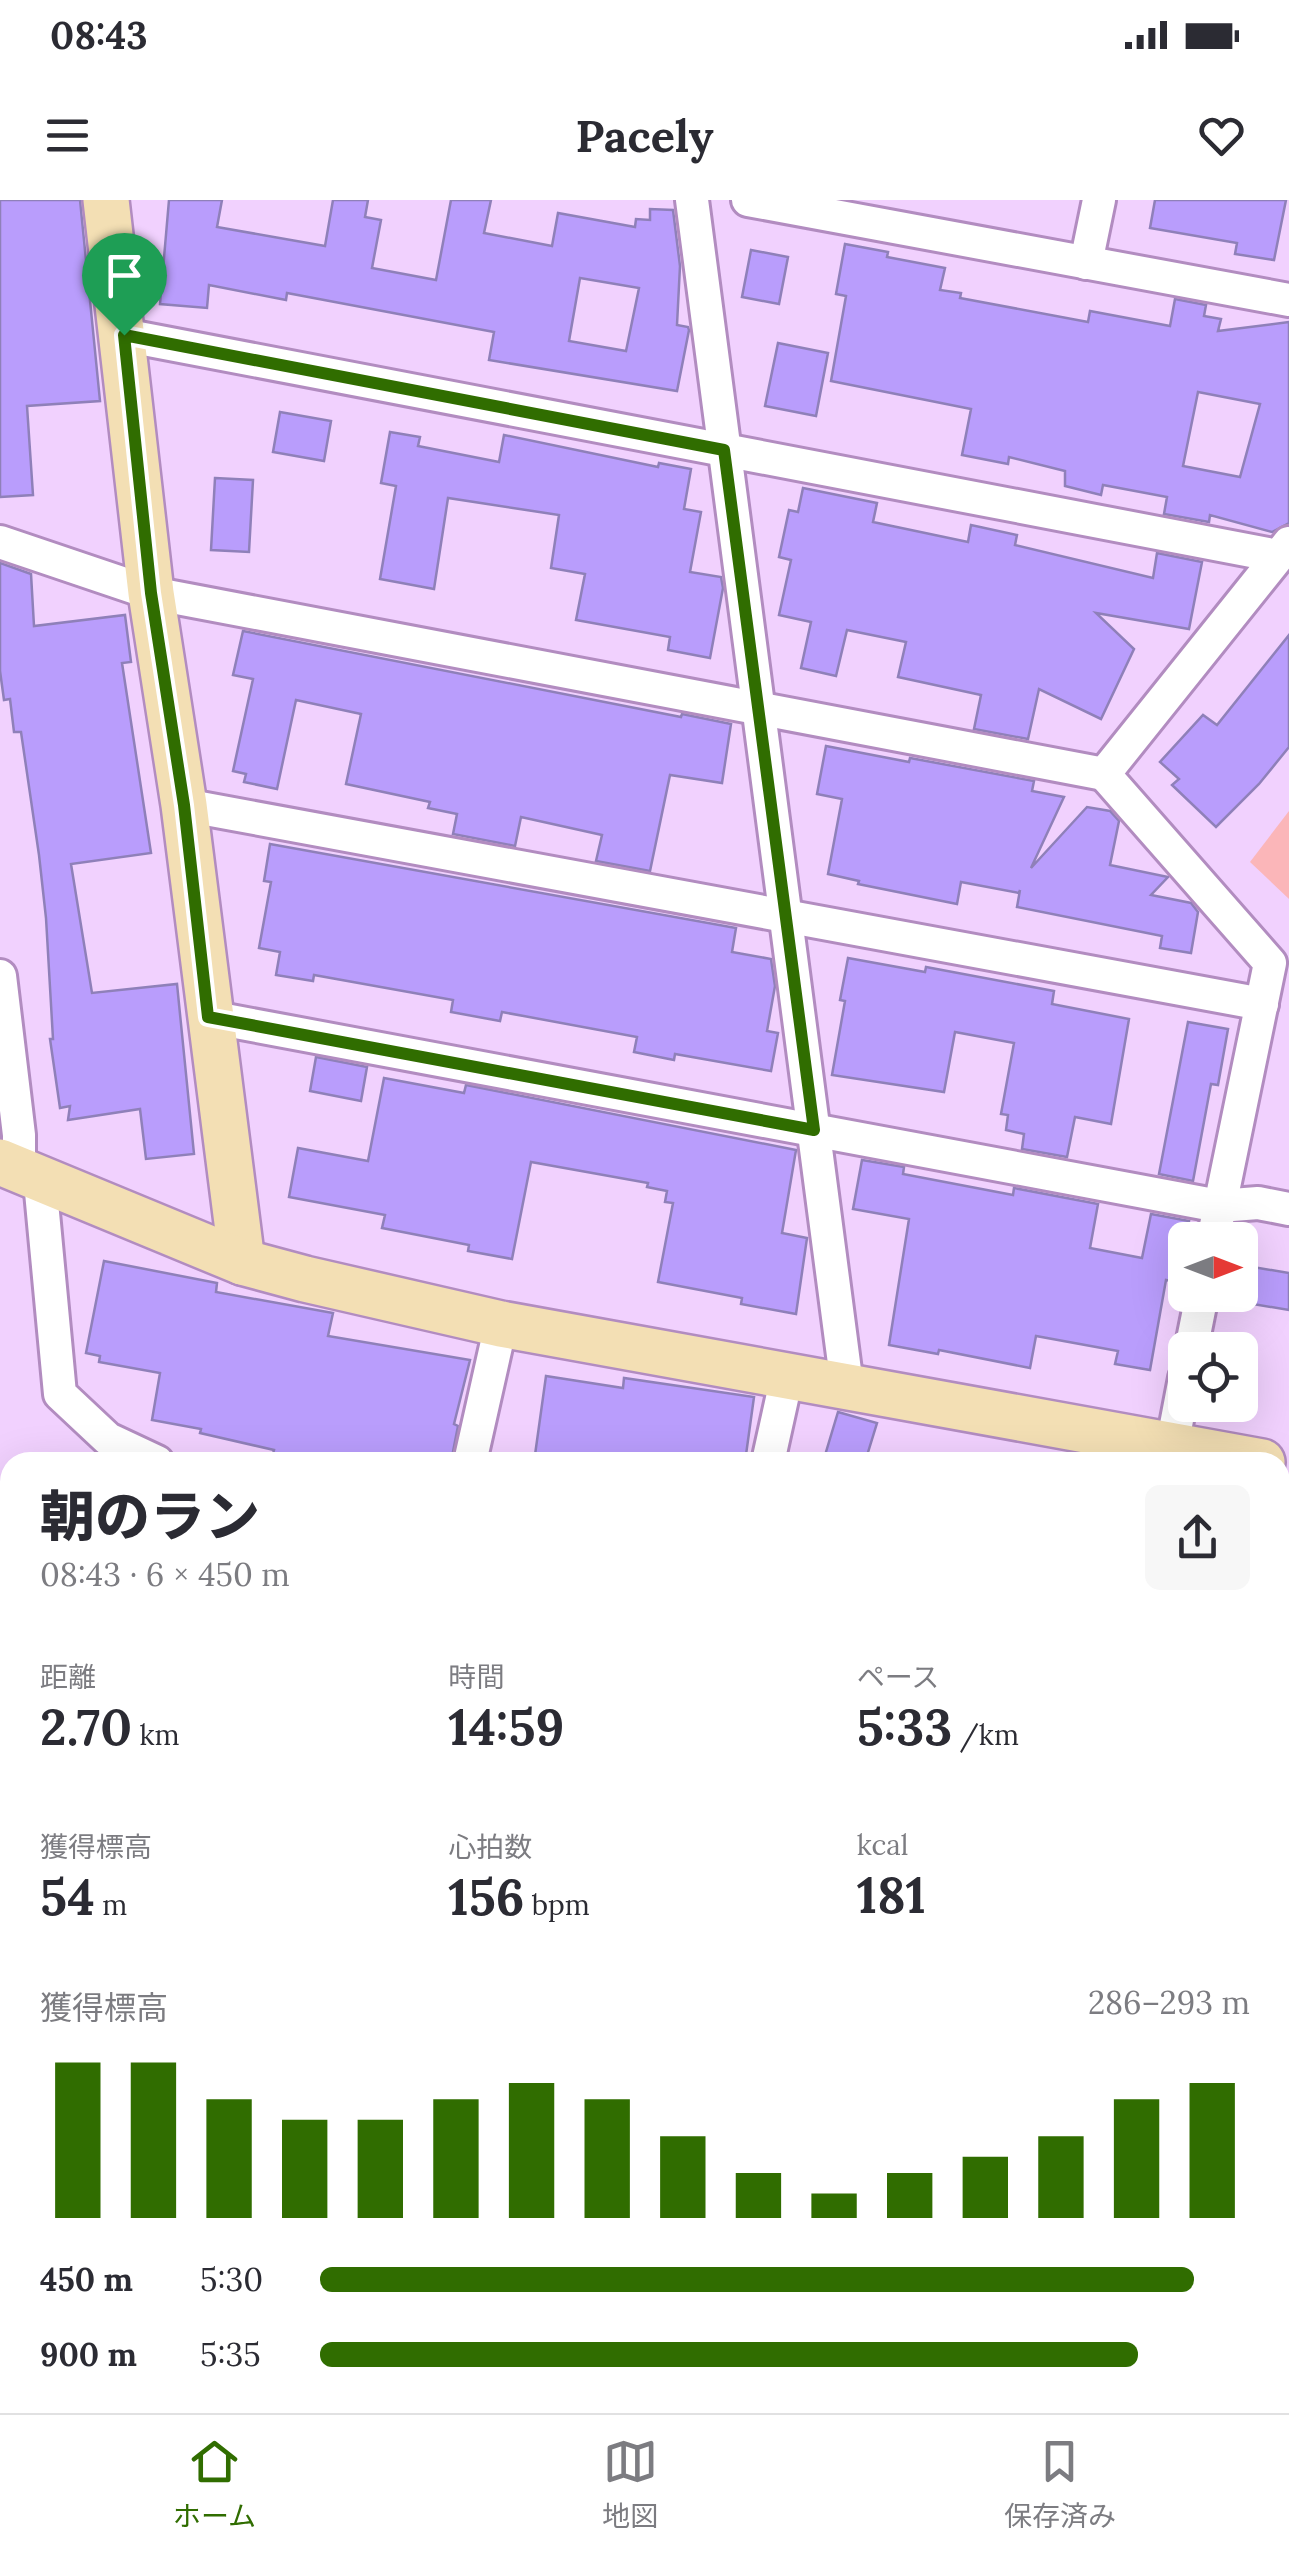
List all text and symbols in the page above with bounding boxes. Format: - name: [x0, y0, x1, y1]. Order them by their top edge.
- text: 08:43: [50, 11, 147, 59]
- text: Pacely: [576, 107, 713, 164]
- icon: menu: [40, 108, 95, 163]
- icon: heart: [1194, 108, 1249, 163]
- pin: [82, 233, 167, 336]
- icon: arrive: [97, 248, 152, 303]
- north arrow: [1168, 1222, 1258, 1312]
- map controls: [1168, 1222, 1258, 1422]
- button: locate: [1168, 1332, 1258, 1422]
- text: 朝のラン: [40, 1481, 260, 1551]
- button: share: [1145, 1485, 1250, 1590]
- text: 08:43 · 6 × 450 m: [40, 1554, 290, 1595]
- text: 距離: [40, 1659, 96, 1695]
- text: 時間: [448, 1659, 504, 1695]
- text: ペース: [857, 1659, 939, 1695]
- text: 2.70: [40, 1695, 132, 1759]
- text: 14:59: [448, 1695, 564, 1759]
- text: 5:33: [857, 1695, 952, 1759]
- text: km: [132, 1717, 180, 1753]
- text: /km: [952, 1717, 1019, 1753]
- text: kcal: [857, 1827, 908, 1863]
- text: 獲得標高: [40, 1829, 152, 1865]
- text: 心拍数: [448, 1829, 532, 1865]
- text: 181: [857, 1863, 926, 1927]
- text: 54: [40, 1865, 95, 1929]
- text: 156: [448, 1865, 524, 1929]
- text: m: [95, 1887, 127, 1923]
- text: bpm: [524, 1887, 590, 1923]
- text: 286–293 m: [1088, 1982, 1250, 2023]
- text: 獲得標高: [40, 1987, 168, 2028]
- text: 450 m: [40, 2259, 133, 2300]
- text: 5:30: [200, 2259, 263, 2300]
- text: 900 m: [40, 2334, 137, 2375]
- text: 5:35: [200, 2334, 261, 2375]
- tab: ホーム: [173, 2434, 256, 2534]
- tab: 地図: [602, 2434, 658, 2534]
- tab: 保存済み: [1004, 2434, 1116, 2534]

